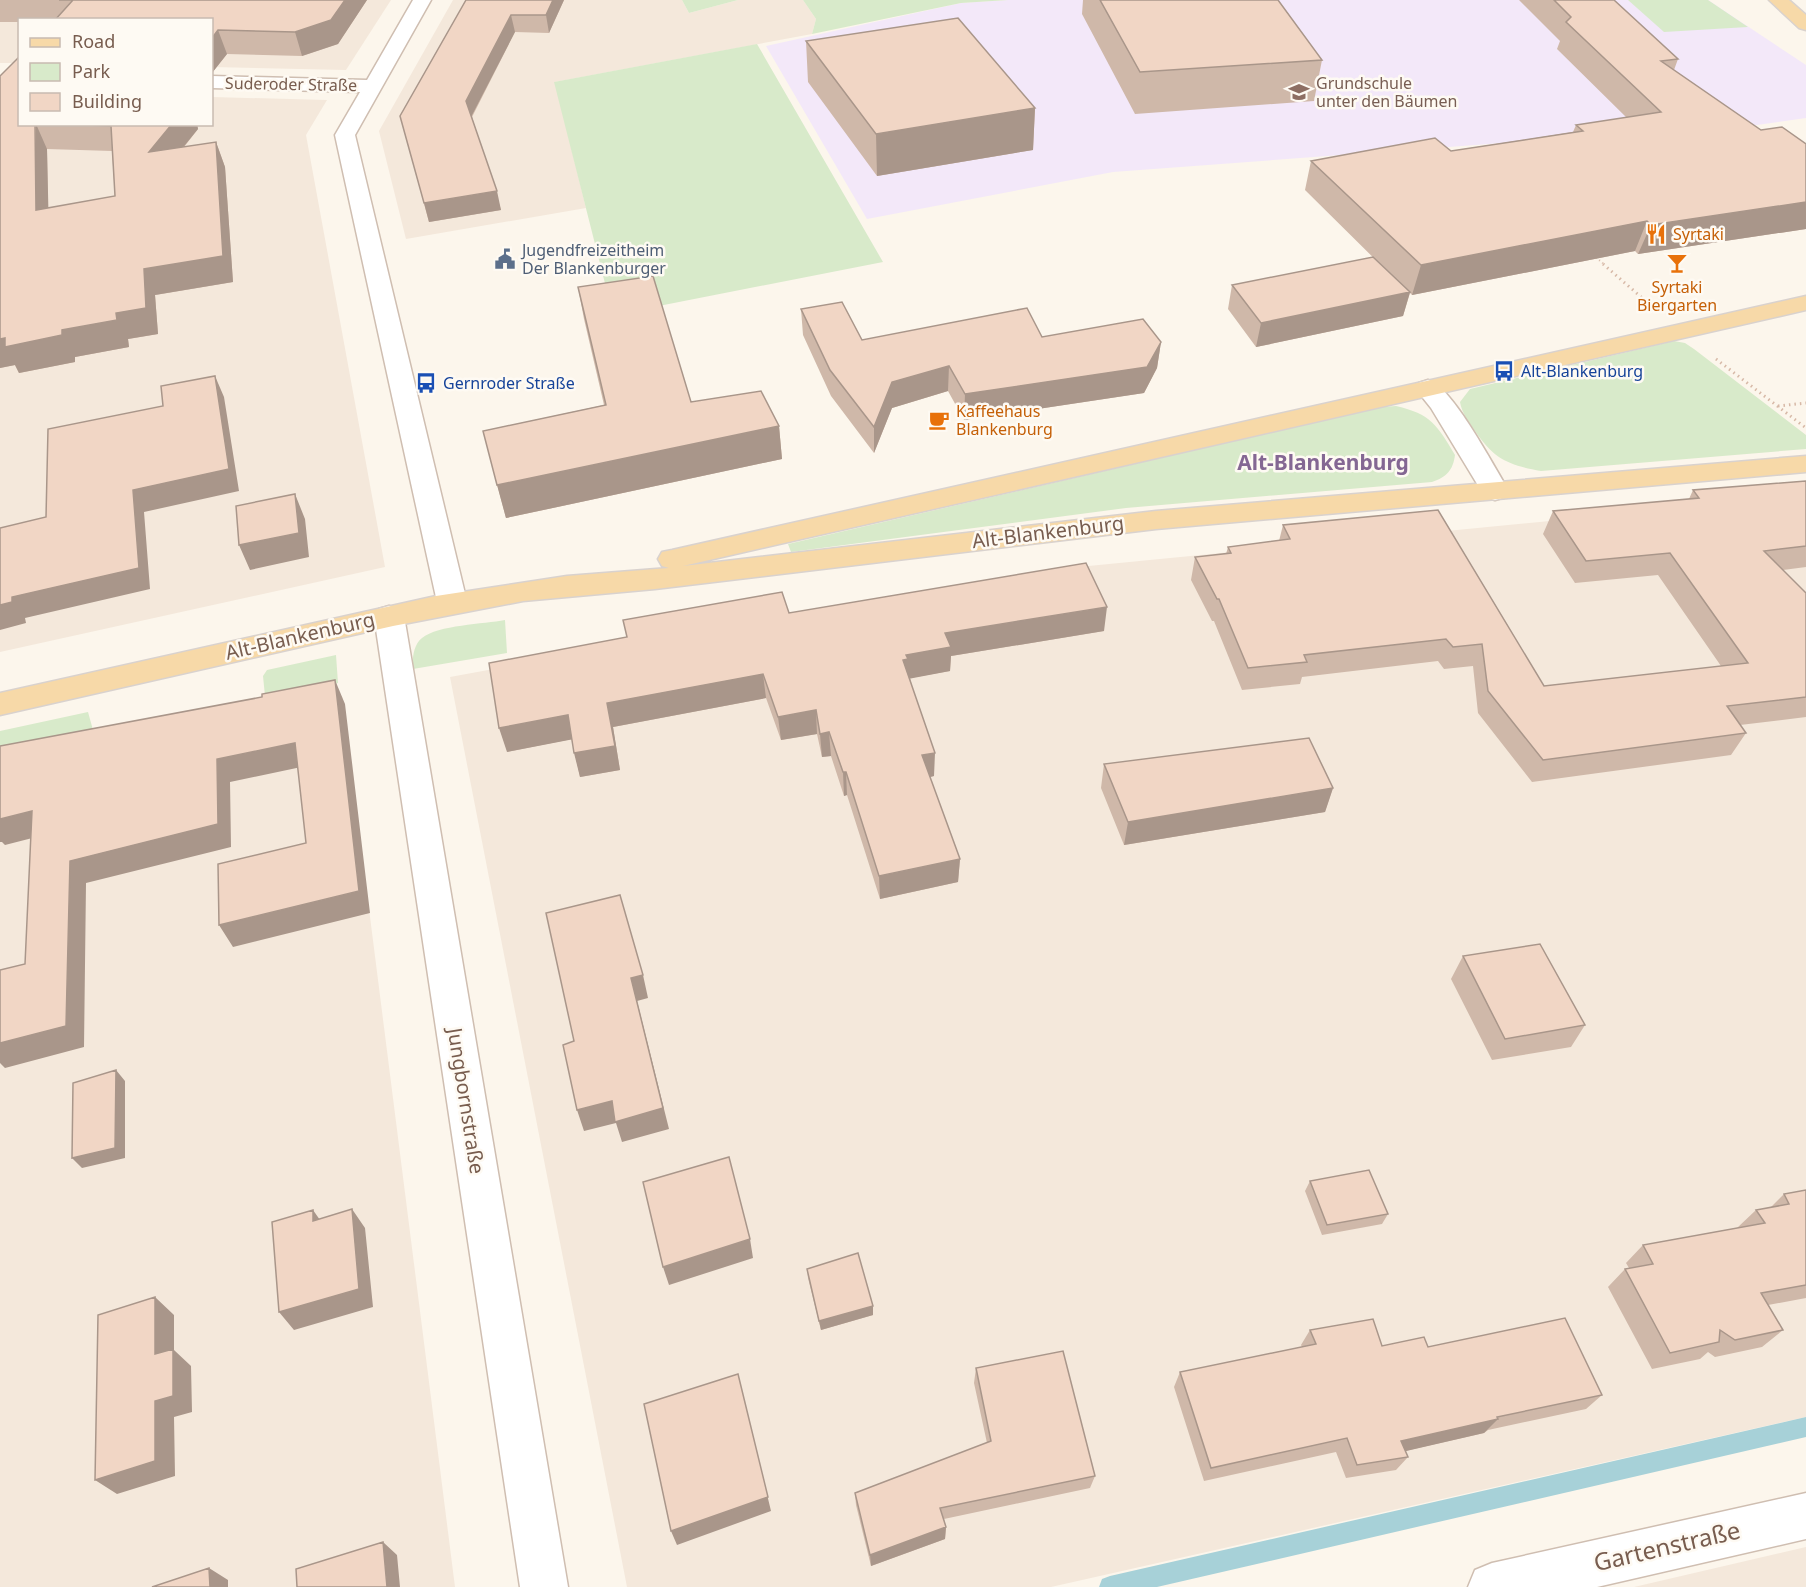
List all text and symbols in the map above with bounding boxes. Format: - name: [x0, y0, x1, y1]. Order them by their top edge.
- legend: [18, 18, 213, 126]
- text: Road: [72, 29, 115, 53]
- text: Park: [72, 59, 110, 83]
- street label: Suderoder Straße: [225, 72, 357, 96]
- place label: Grundschule unter den Bäumen: [1316, 72, 1457, 112]
- school or university icon: Grundschule unter den Bäumen: [1287, 80, 1311, 104]
- text: Building: [72, 89, 142, 113]
- restaurant icon: Syrtaki: [1644, 222, 1668, 246]
- place label: Syrtaki: [1673, 223, 1724, 245]
- place label: Jugendfreizeitheim Der Blankenburger: [520, 239, 666, 279]
- public building icon: Jugendfreizeitheim Der Blankenburger: [493, 247, 517, 271]
- bar icon: Syrtaki Biergarten: [1665, 251, 1689, 275]
- place label: Syrtaki Biergarten: [1637, 276, 1717, 316]
- bus stop icon: Alt-Blankenburg: [1492, 359, 1516, 383]
- place label: Alt-Blankenburg: [1521, 360, 1643, 382]
- bus stop icon: Gernroder Straße: [414, 371, 438, 395]
- place label: Gernroder Straße: [443, 372, 575, 394]
- place label: Kaffeehaus Blankenburg: [956, 400, 1053, 440]
- cafe icon: Kaffeehaus Blankenburg: [927, 408, 951, 432]
- district label: Alt-Blankenburg: [1237, 448, 1409, 476]
- street label: Alt-Blankenburg: [971, 509, 1125, 554]
- street label: Alt-Blankenburg: [222, 605, 377, 666]
- street label: Jungbornstraße: [441, 1024, 491, 1176]
- street label: Gartenstraße: [1590, 1513, 1743, 1578]

